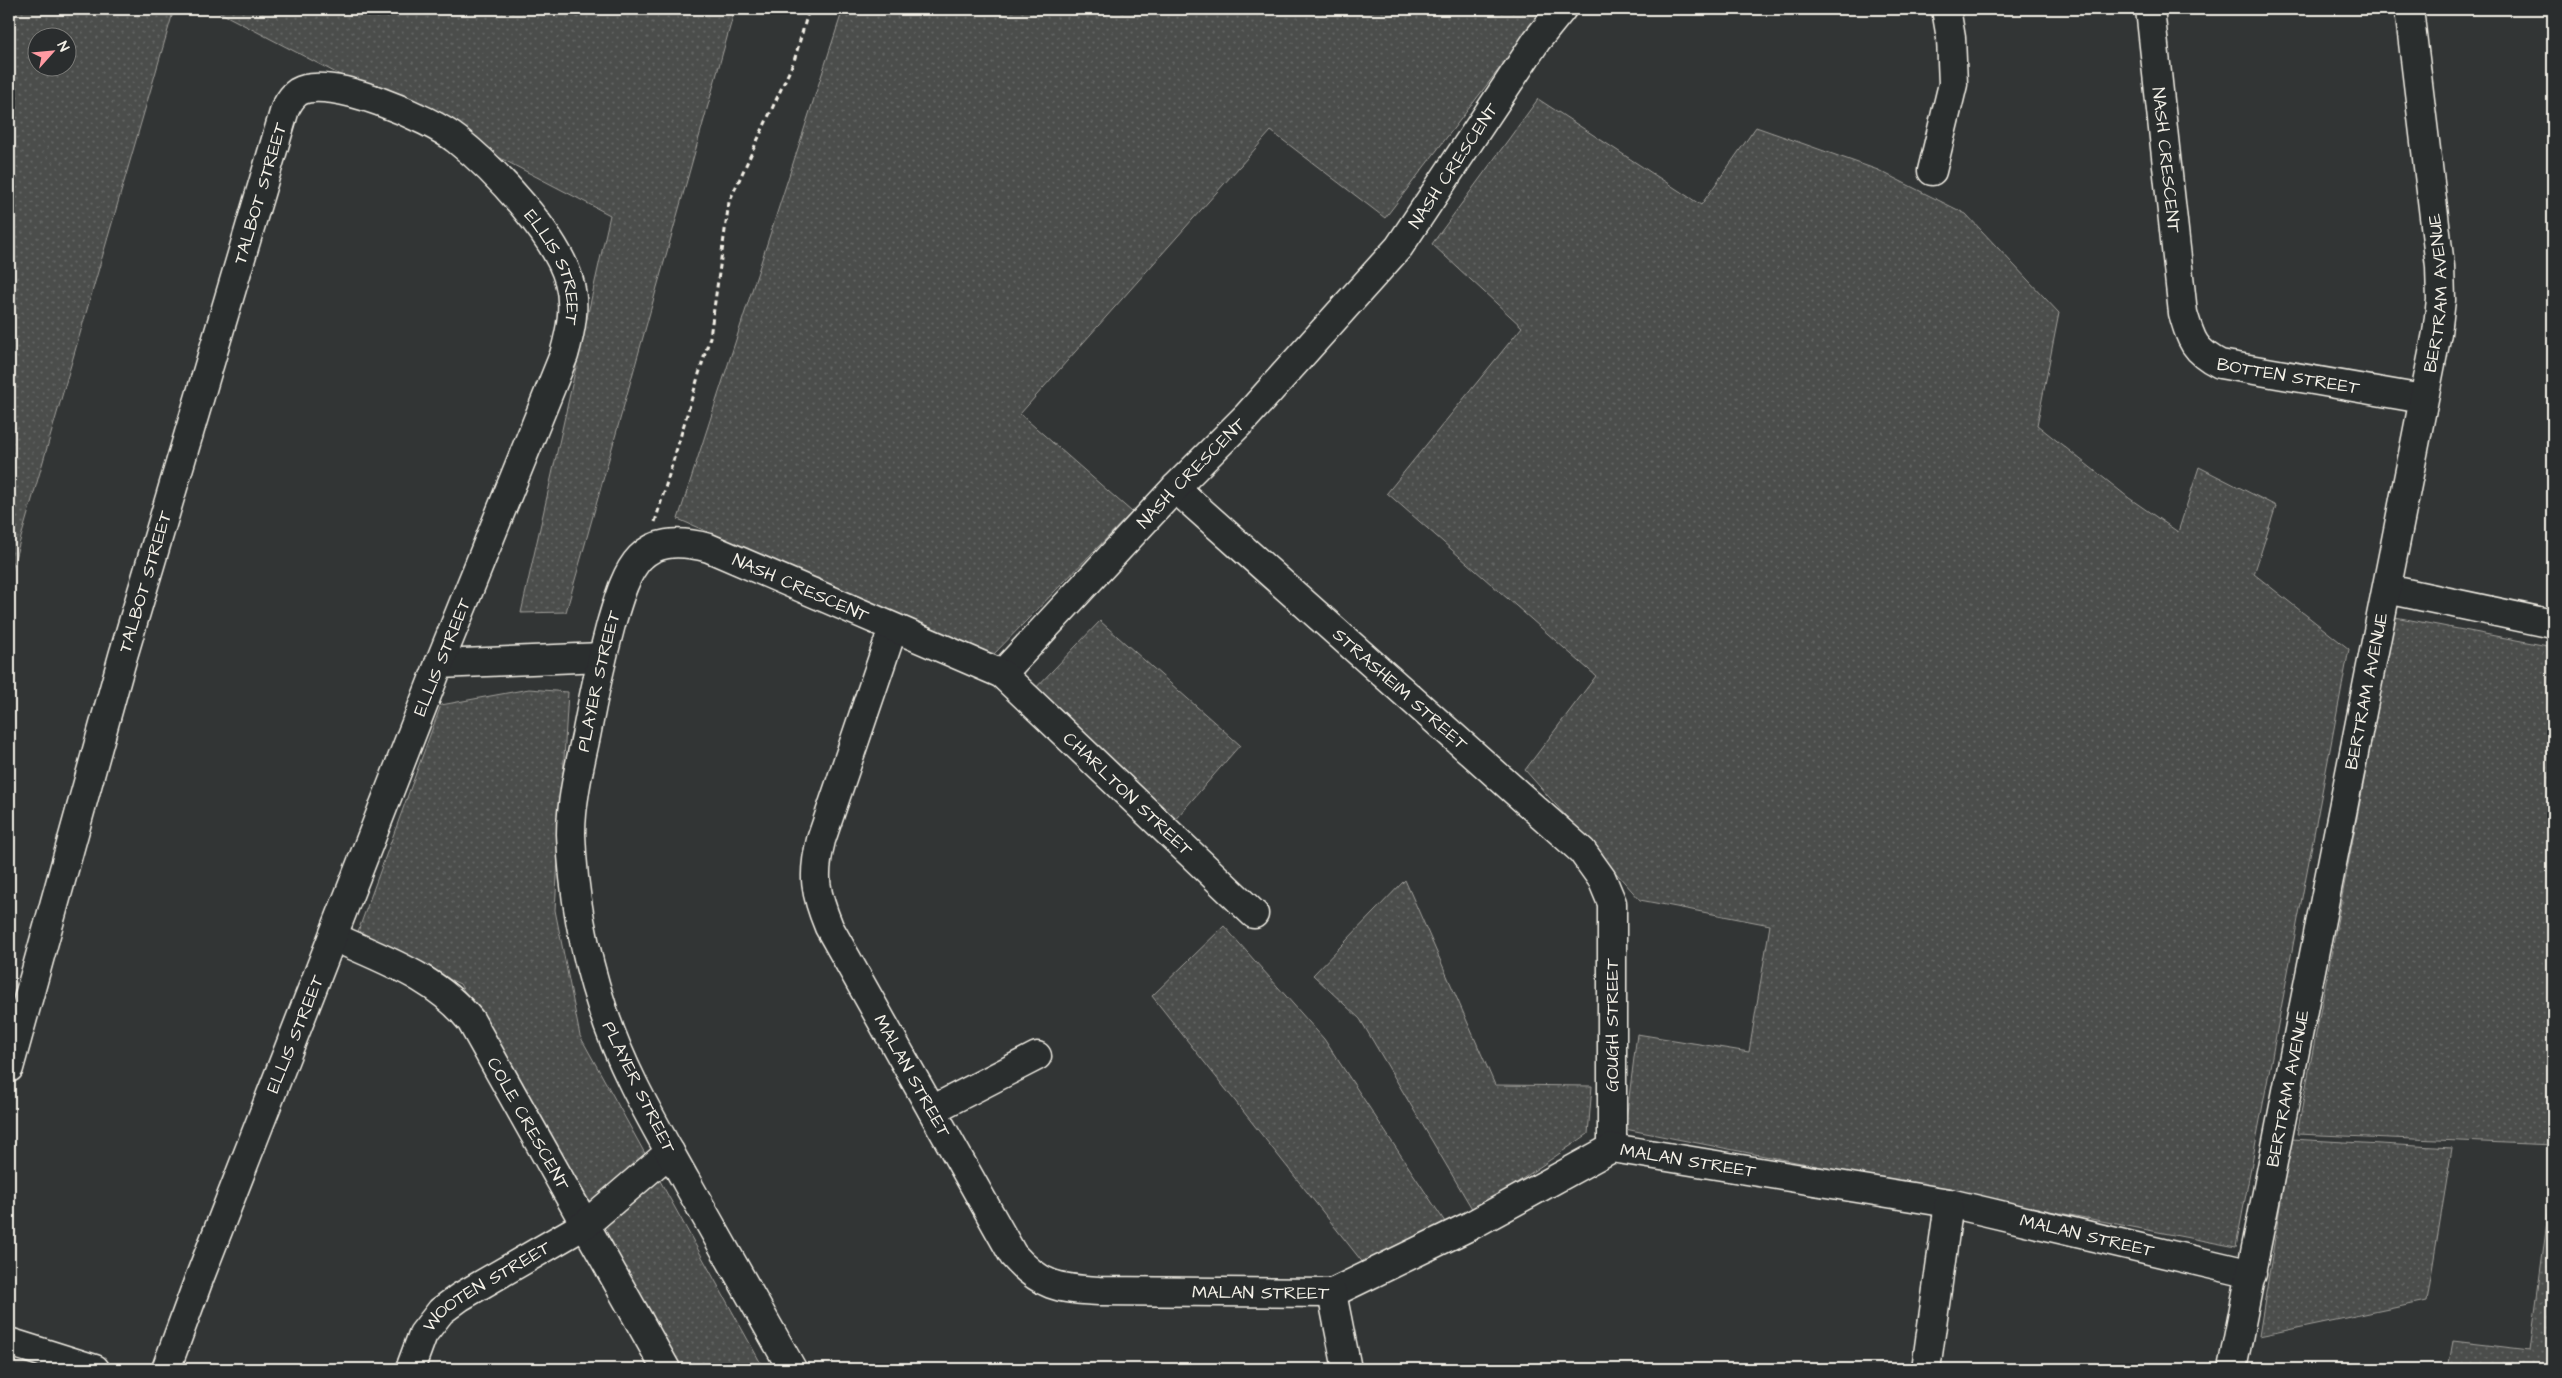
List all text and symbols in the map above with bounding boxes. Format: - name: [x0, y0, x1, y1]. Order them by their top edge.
- north arrow: [28, 28, 78, 78]
- text: N: [52, 38, 74, 55]
- street label: NASH CRESCENT: [2146, 86, 2186, 235]
- street label: NASH CRESCENT: [1403, 97, 1505, 234]
- street label: TALBOT STREET: [228, 119, 294, 267]
- street label: ELLIS STREET: [518, 204, 584, 327]
- street label: BERTRAM AVENUE: [2417, 212, 2454, 375]
- street label: BOTTEN STREET: [2215, 352, 2363, 401]
- street label: NASH CRESCENT: [1131, 412, 1252, 534]
- street label: TALBOT STREET: [113, 507, 179, 656]
- street label: NASH CRESCENT: [728, 548, 873, 629]
- street label: ELLIS STREET: [407, 594, 478, 720]
- street label: PLAYER STREET: [571, 607, 627, 754]
- street label: BERTRAM AVENUE: [2339, 610, 2394, 772]
- street label: STRASHEIM STREET: [1327, 622, 1474, 757]
- street label: CHARLTON STREET: [1057, 726, 1199, 863]
- street label: GOUGH STREET: [1600, 958, 1625, 1092]
- street label: ELLIS STREET: [260, 971, 331, 1097]
- street label: BERTRAM AVENUE: [2260, 1008, 2316, 1169]
- street label: MALAN STREET: [868, 1010, 957, 1143]
- street label: PLAYER STREET: [596, 1017, 682, 1158]
- street label: COLE CRESCENT: [481, 1053, 576, 1196]
- street label: MALAN STREET: [1618, 1138, 1759, 1184]
- street label: MALAN STREET: [2017, 1208, 2157, 1264]
- street label: WOOTEN STREET: [417, 1235, 556, 1337]
- street label: MALAN STREET: [1192, 1280, 1330, 1306]

